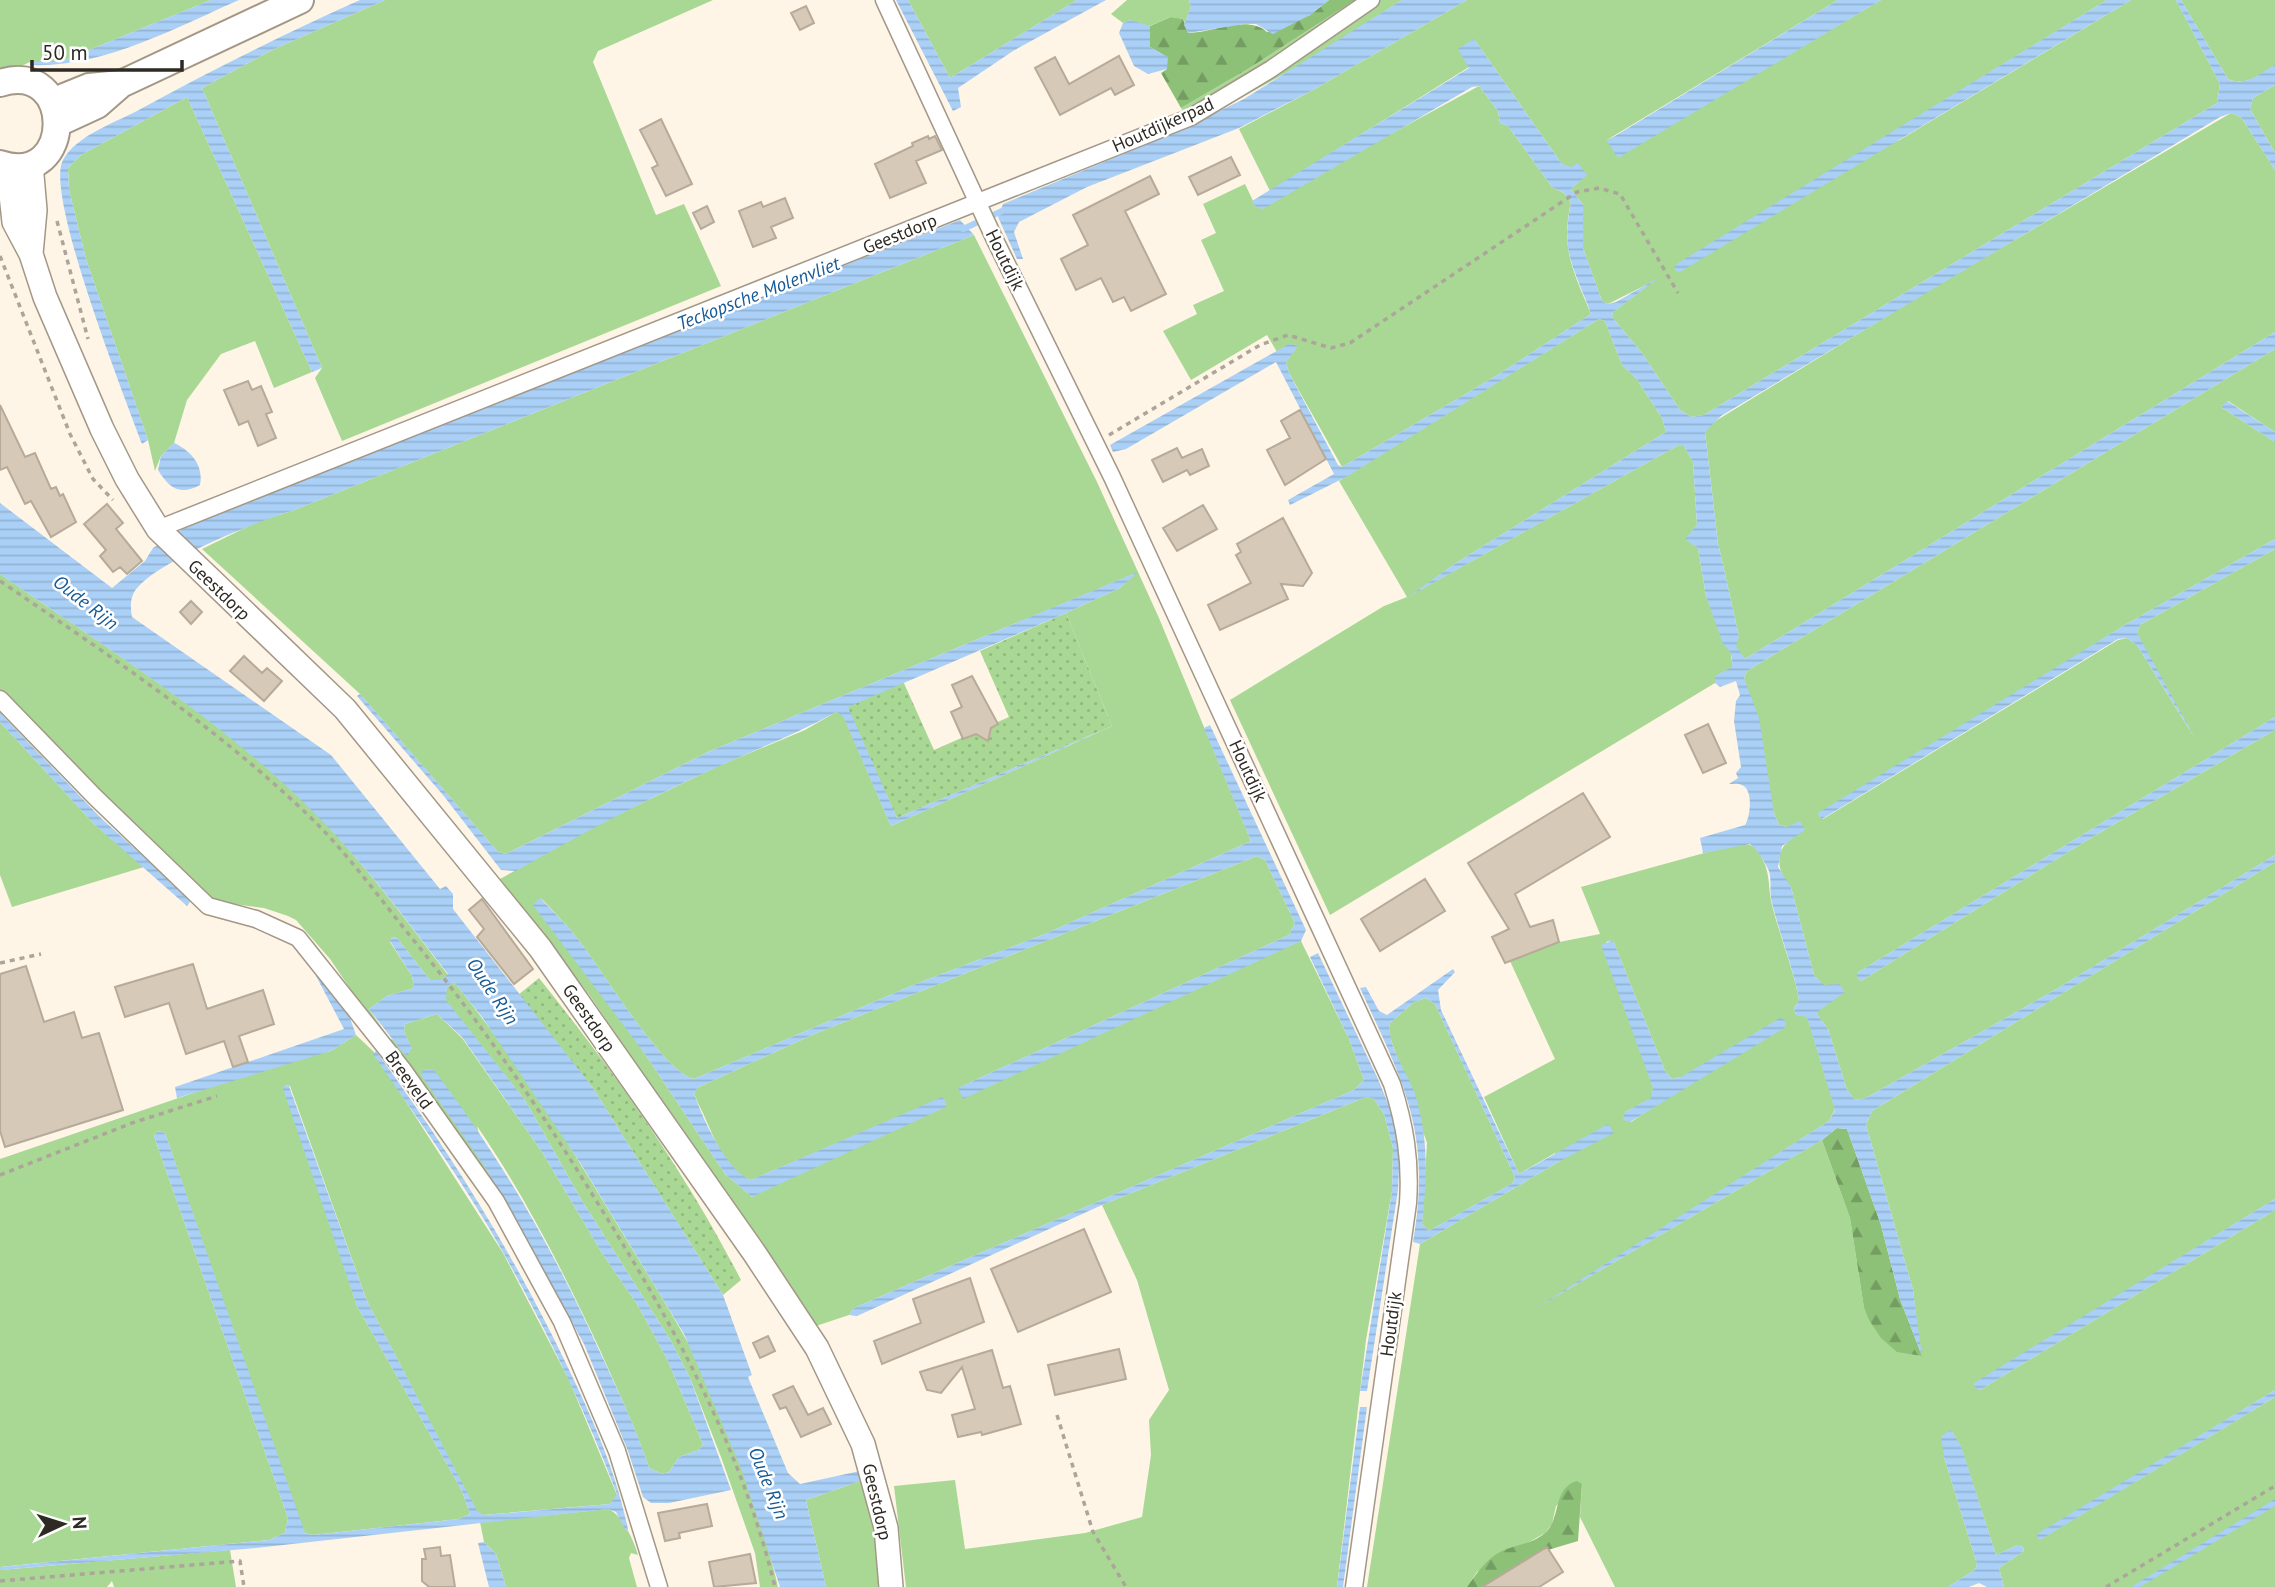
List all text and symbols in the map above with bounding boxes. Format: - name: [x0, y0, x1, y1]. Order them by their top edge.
- scale bar: [32, 28, 182, 72]
- text: 50 m: [42, 39, 88, 66]
- street label: Houtdijkerpad: [1108, 92, 1217, 157]
- street label: Geestdorp: [859, 208, 940, 259]
- street label: Houtdijk: [981, 225, 1030, 295]
- water label: Teckopsche Molenvliet: [673, 251, 844, 335]
- street label: Geestdorp: [183, 554, 255, 625]
- water label: Oude Rijn: [49, 569, 123, 635]
- street label: Houtdijk: [1224, 736, 1273, 806]
- water label: Oude Rijn: [462, 953, 524, 1029]
- street label: Geestdorp: [558, 979, 621, 1056]
- street label: Breeveld: [380, 1046, 438, 1114]
- street label: Houtdijk: [1375, 1290, 1407, 1358]
- water label: Oude Rijn: [744, 1443, 794, 1523]
- street label: Geestdorp: [858, 1461, 897, 1542]
- north arrow: [28, 1489, 98, 1559]
- text: N: [68, 1516, 92, 1530]

